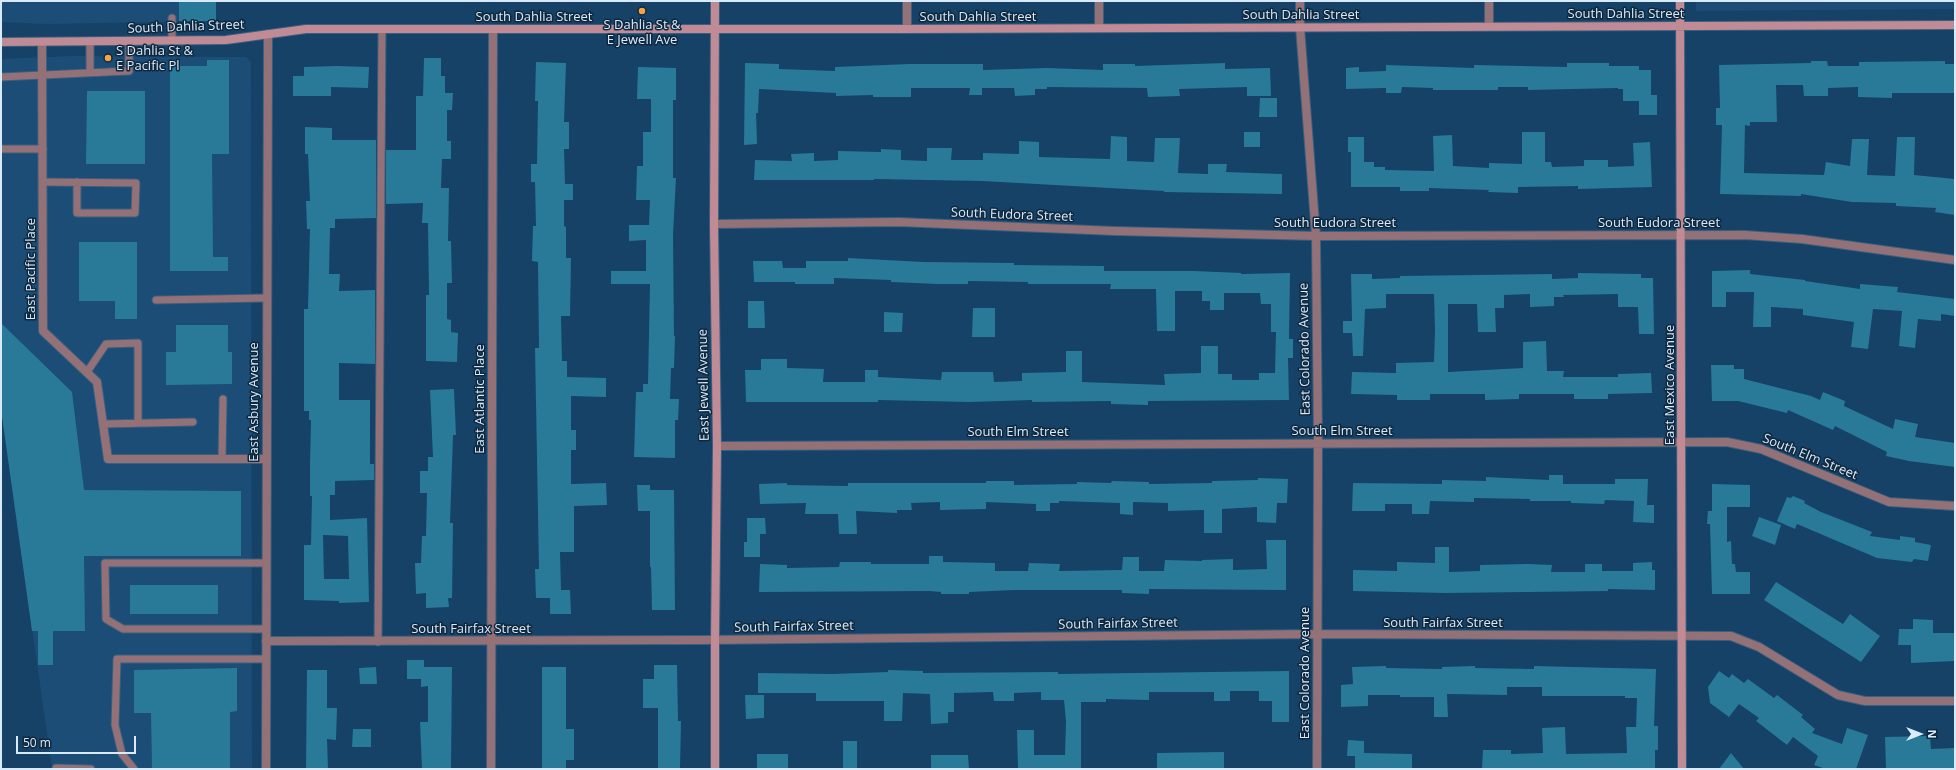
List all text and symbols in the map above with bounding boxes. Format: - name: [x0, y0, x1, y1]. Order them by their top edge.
- marker: S Dahlia St & E Jewell Ave: [637, 6, 647, 16]
- street label: South Dahlia Street: [1567, 6, 1685, 22]
- street label: South Dahlia Street: [1242, 7, 1360, 23]
- street label: South Dahlia Street: [475, 9, 593, 25]
- street label: South Dahlia Street: [919, 9, 1037, 25]
- street label: South Dahlia Street: [127, 17, 245, 37]
- place label: S Dahlia St & E Jewell Ave: [604, 17, 680, 48]
- place label: S Dahlia St & E Pacific Pl: [116, 43, 193, 74]
- marker: S Dahlia St & E Pacific Pl: [103, 53, 113, 63]
- street label: South Eudora Street: [951, 205, 1073, 225]
- street label: South Eudora Street: [1274, 215, 1396, 231]
- street label: South Eudora Street: [1598, 215, 1720, 231]
- street label: East Pacific Place: [23, 218, 39, 320]
- street label: East Colorado Avenue: [1296, 283, 1314, 415]
- street label: East Mexico Avenue: [1662, 325, 1678, 445]
- street label: East Jewell Avenue: [695, 329, 713, 441]
- street label: East Asbury Avenue: [246, 342, 262, 462]
- street label: East Atlantic Place: [472, 344, 488, 454]
- street label: South Elm Street: [1291, 423, 1393, 439]
- street label: South Elm Street: [967, 424, 1069, 440]
- street label: South Elm Street: [1760, 431, 1860, 483]
- street label: East Colorado Avenue: [1297, 607, 1313, 739]
- street label: South Fairfax Street: [1058, 615, 1178, 633]
- street label: South Fairfax Street: [1383, 615, 1503, 631]
- street label: South Fairfax Street: [734, 618, 854, 636]
- street label: South Fairfax Street: [411, 621, 531, 637]
- north arrow: [1900, 714, 1940, 754]
- scale bar: [18, 728, 138, 754]
- text: N: [1925, 730, 1940, 738]
- text: 50 m: [23, 734, 51, 751]

